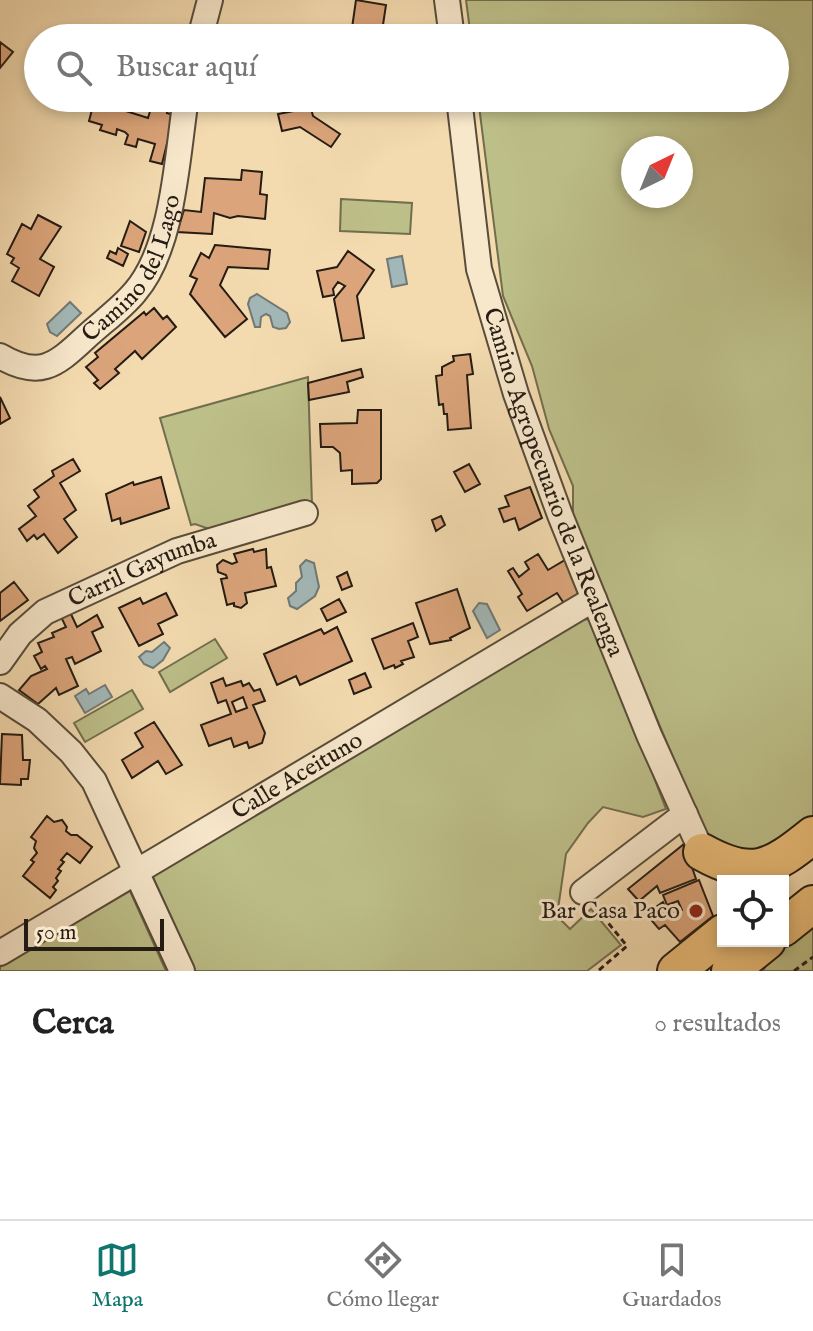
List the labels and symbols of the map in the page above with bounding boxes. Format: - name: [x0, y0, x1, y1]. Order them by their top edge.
- north arrow: [621, 136, 693, 208]
- street label: Camino del Lago: [75, 192, 188, 349]
- street label: Camino Agropecuario de la Realenga: [476, 304, 631, 662]
- street label: Carril Gayumba: [63, 525, 221, 615]
- street label: Calle Aceituno: [226, 725, 368, 827]
- place label: Bar Casa Paco: [541, 896, 680, 927]
- marker: Bar Casa Paco: [687, 902, 705, 920]
- scale bar: [24, 915, 164, 951]

